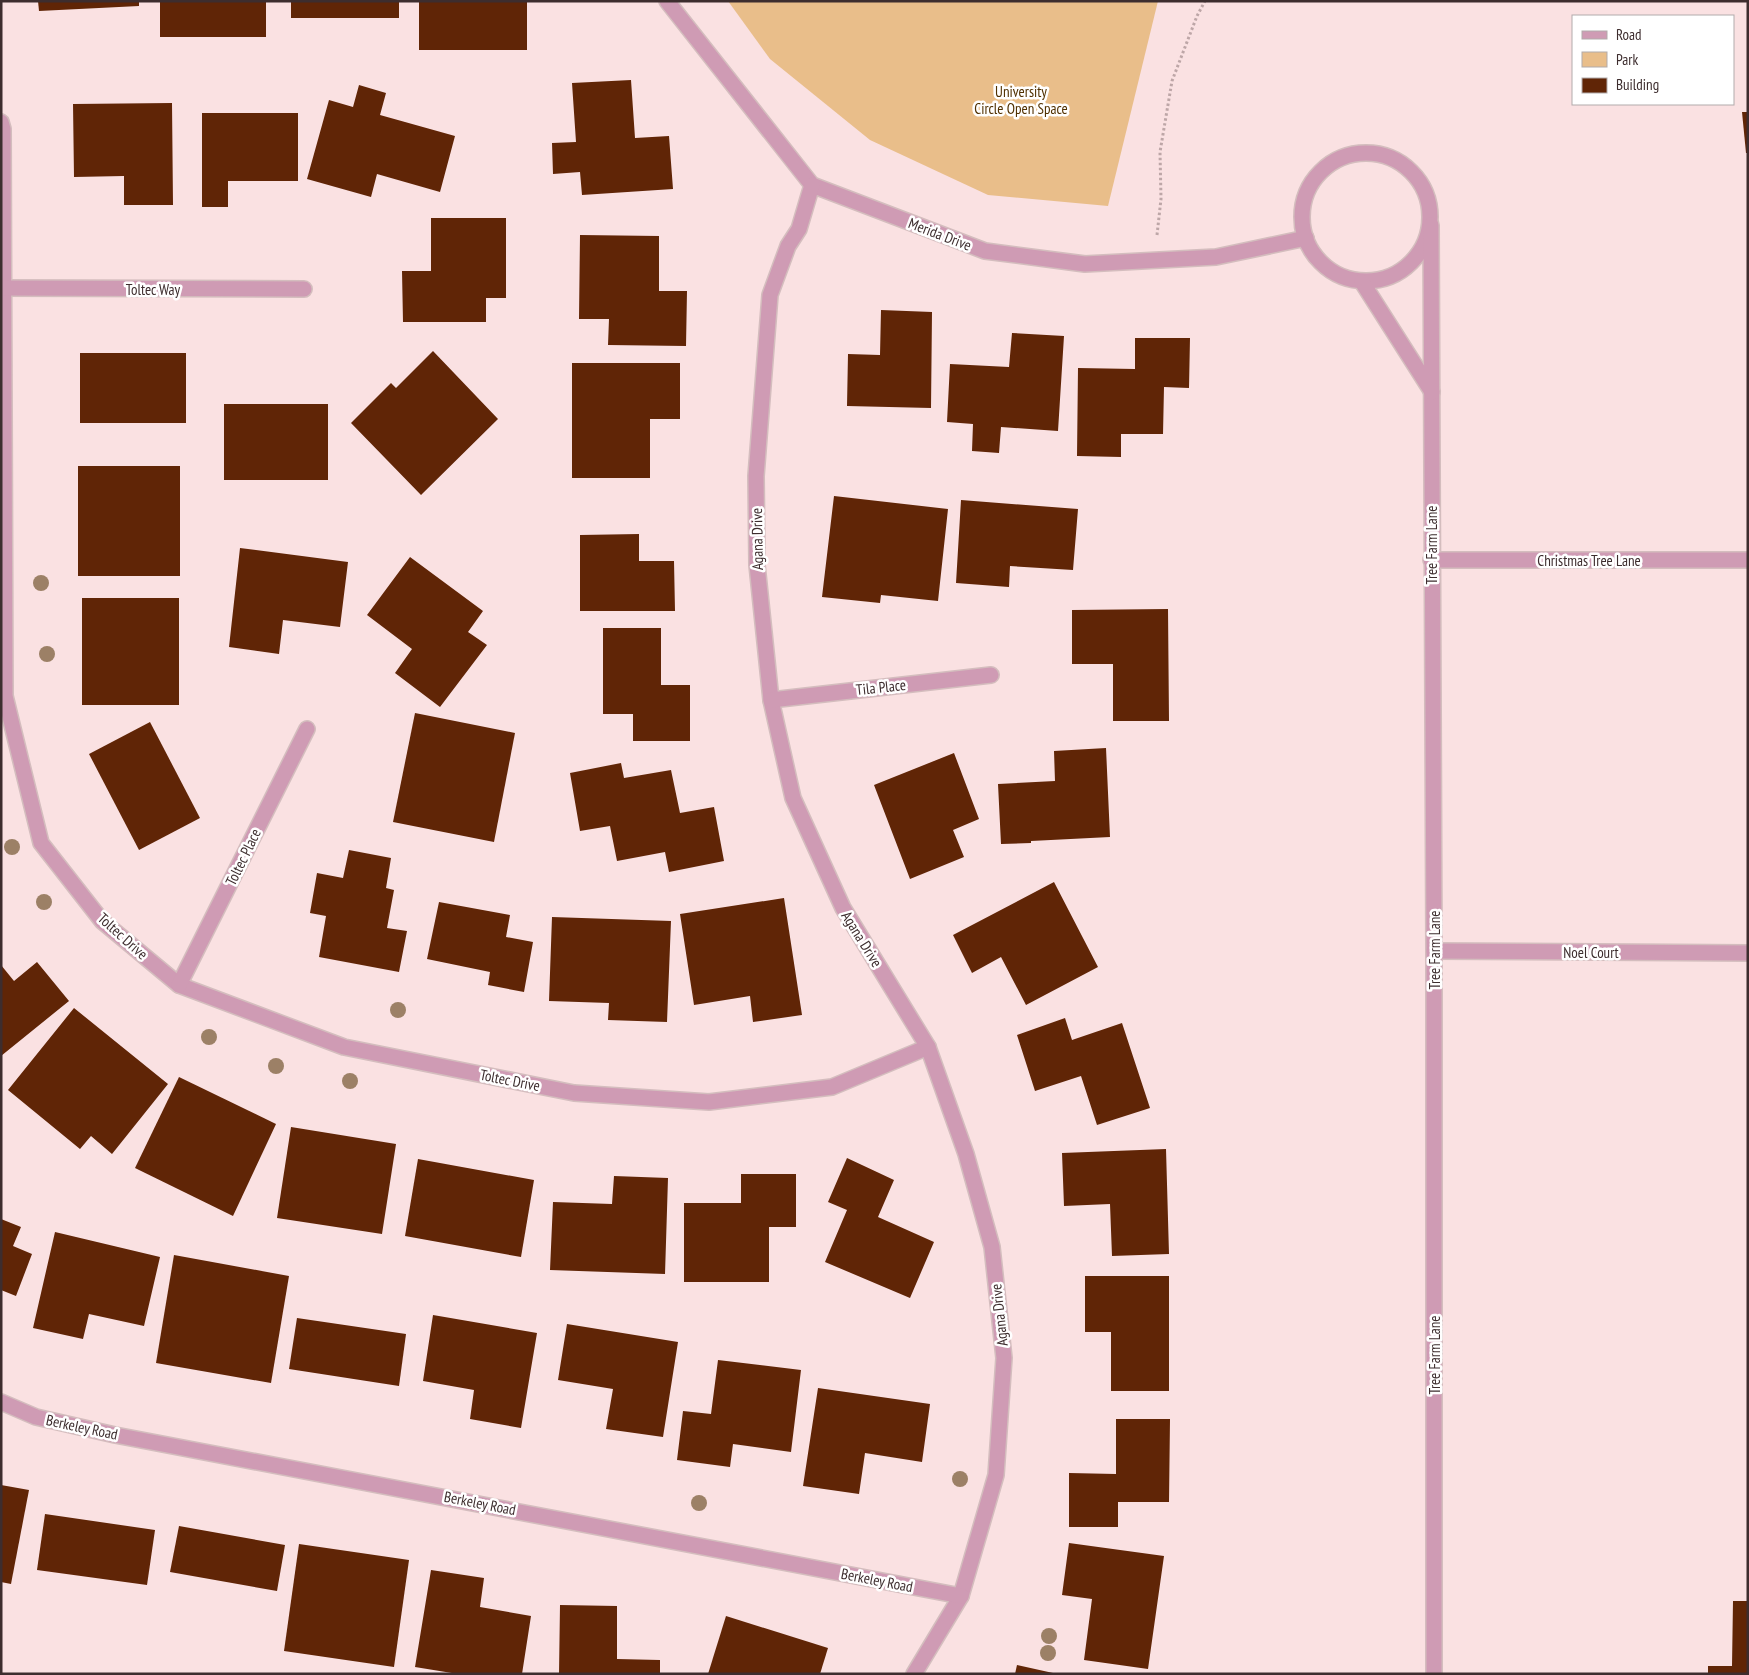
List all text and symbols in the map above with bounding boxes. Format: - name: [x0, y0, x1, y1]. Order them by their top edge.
- legend: [1572, 15, 1734, 105]
- text: Road: [1616, 25, 1642, 44]
- text: Park: [1616, 50, 1638, 69]
- text: Building: [1616, 75, 1659, 94]
- park label: University Circle Open Space: [974, 82, 1068, 118]
- street label: Merida Drive: [906, 213, 974, 255]
- street label: Toltec Way: [126, 280, 181, 299]
- street label: Tree Farm Lane: [1422, 505, 1441, 585]
- street label: Agana Drive: [747, 508, 767, 570]
- street label: Christmas Tree Lane: [1537, 551, 1641, 570]
- street label: Tila Place: [855, 675, 907, 699]
- street label: Toltec Place: [221, 825, 265, 889]
- street label: Agana Drive: [837, 907, 887, 971]
- street label: Toltec Drive: [94, 909, 152, 963]
- street label: Tree Farm Lane: [1425, 910, 1444, 990]
- street label: Noel Court: [1563, 943, 1619, 962]
- street label: Toltec Drive: [478, 1065, 542, 1095]
- street label: Agana Drive: [986, 1283, 1012, 1347]
- street label: Tree Farm Lane: [1425, 1315, 1444, 1395]
- street label: Berkeley Road: [44, 1410, 120, 1444]
- street label: Berkeley Road: [443, 1487, 517, 1519]
- street label: Berkeley Road: [840, 1564, 914, 1596]

